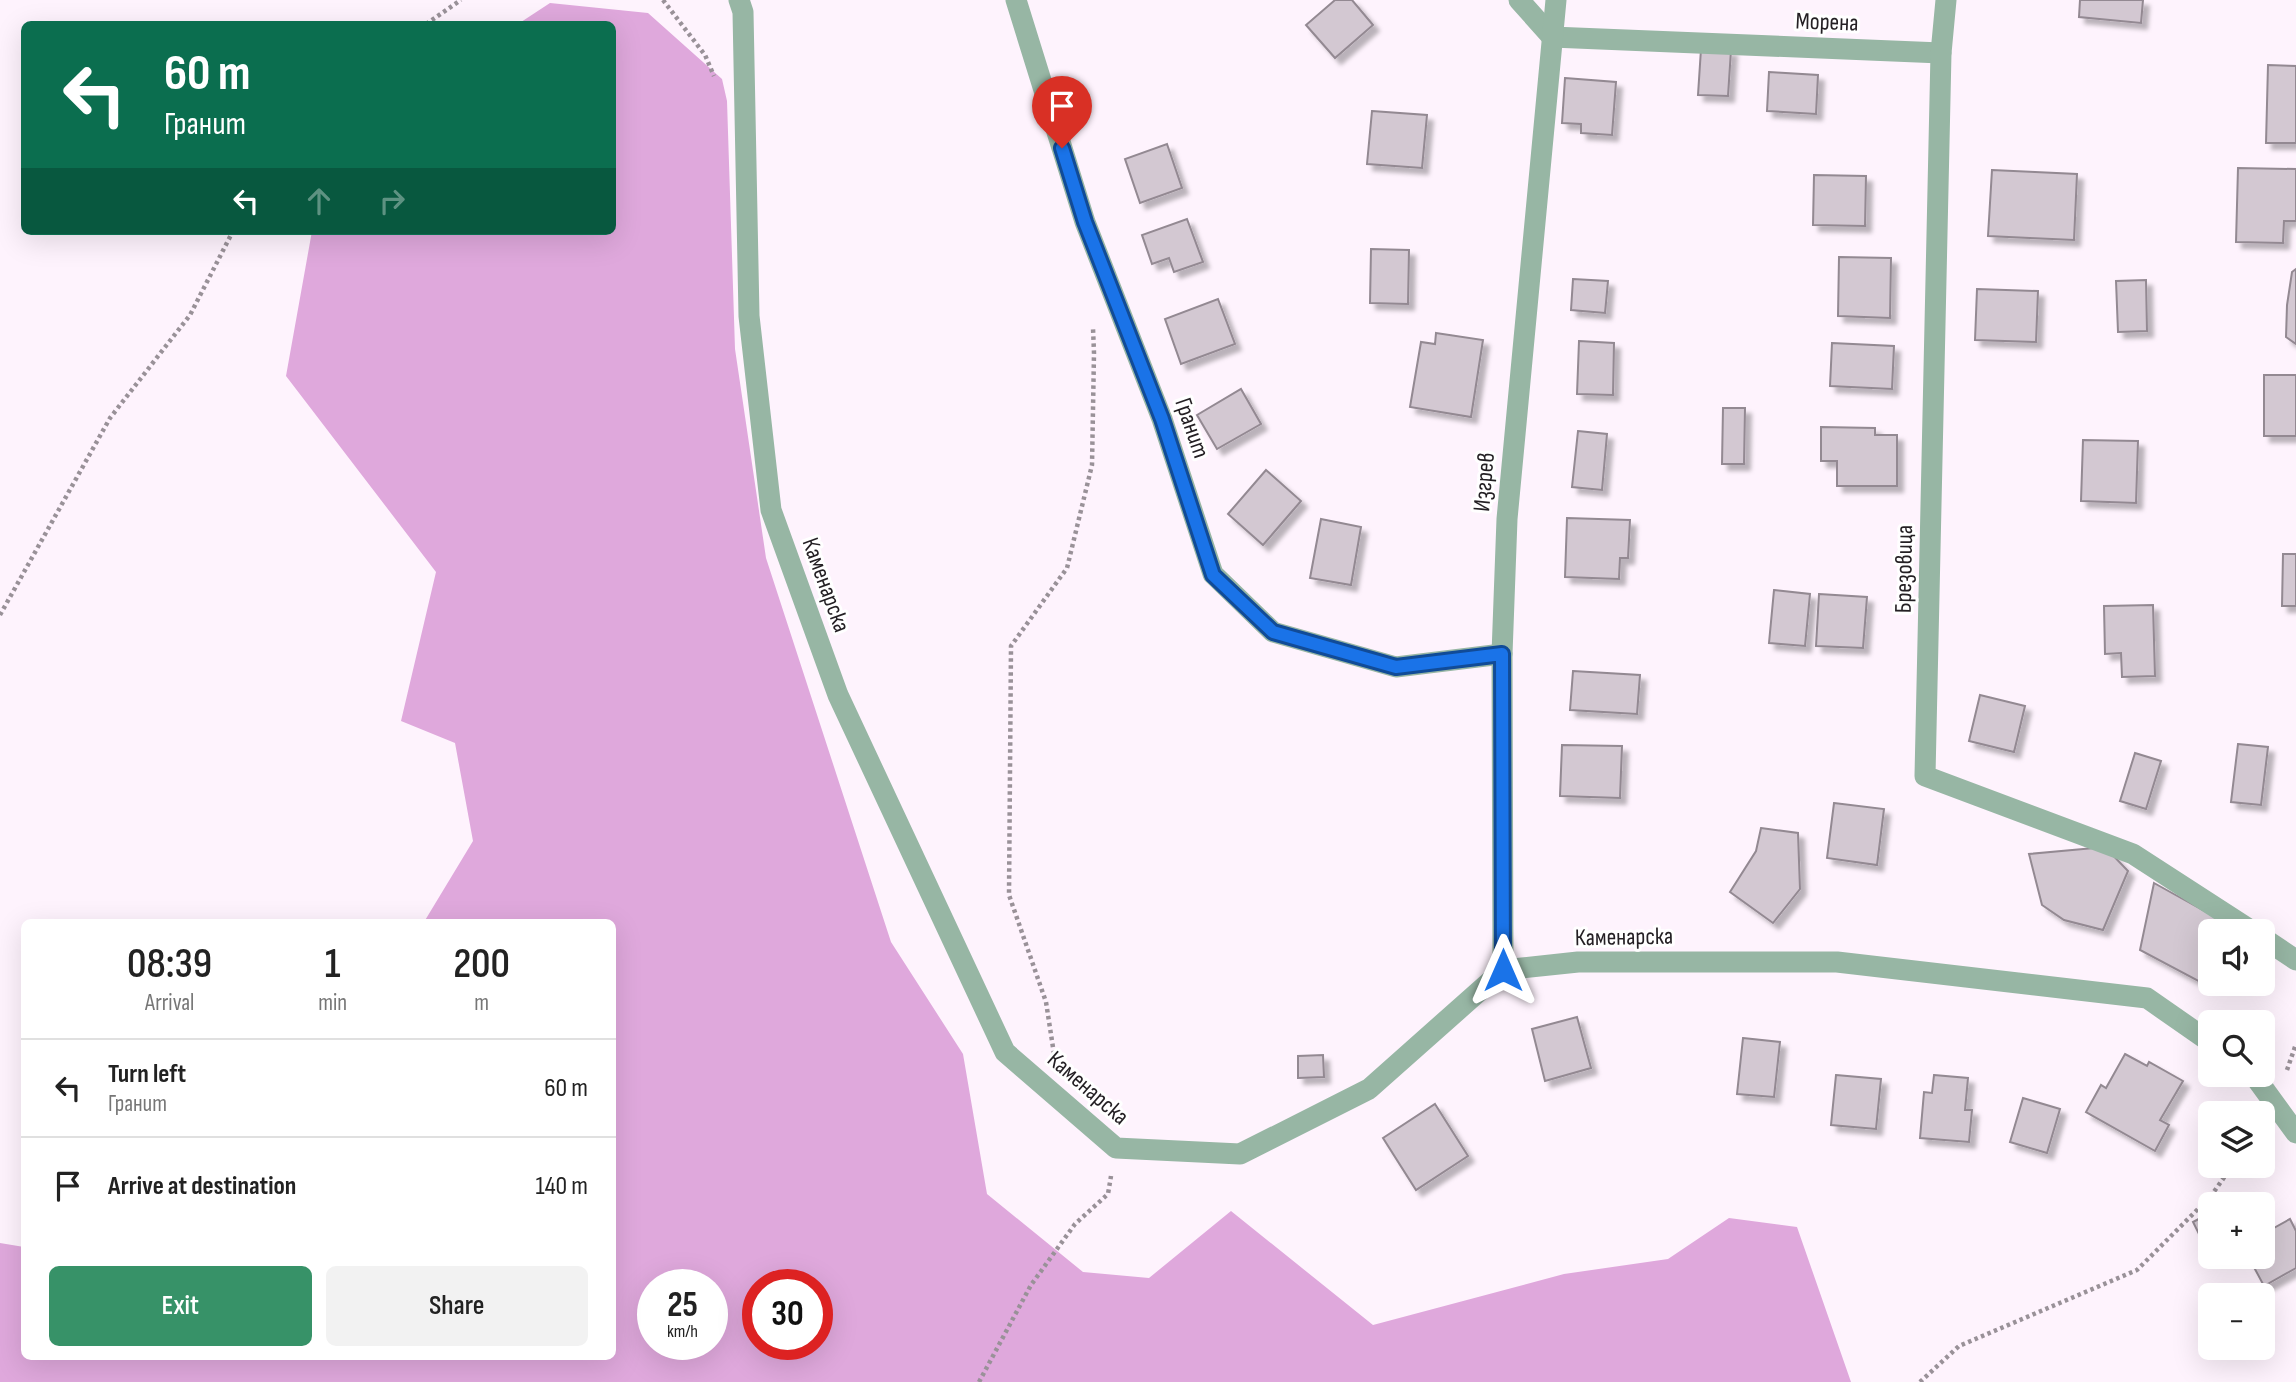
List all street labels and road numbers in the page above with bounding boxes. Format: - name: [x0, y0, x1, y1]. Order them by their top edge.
- street label: Морена: [1795, 6, 1859, 38]
- street label: Гранит: [1168, 394, 1216, 462]
- street label: Изгрев: [1467, 451, 1501, 513]
- street label: Брезовица: [1889, 525, 1919, 613]
- street label: Каменарска: [796, 534, 856, 636]
- street label: Каменарска: [1575, 922, 1673, 952]
- street label: Каменарска: [1041, 1045, 1135, 1131]

